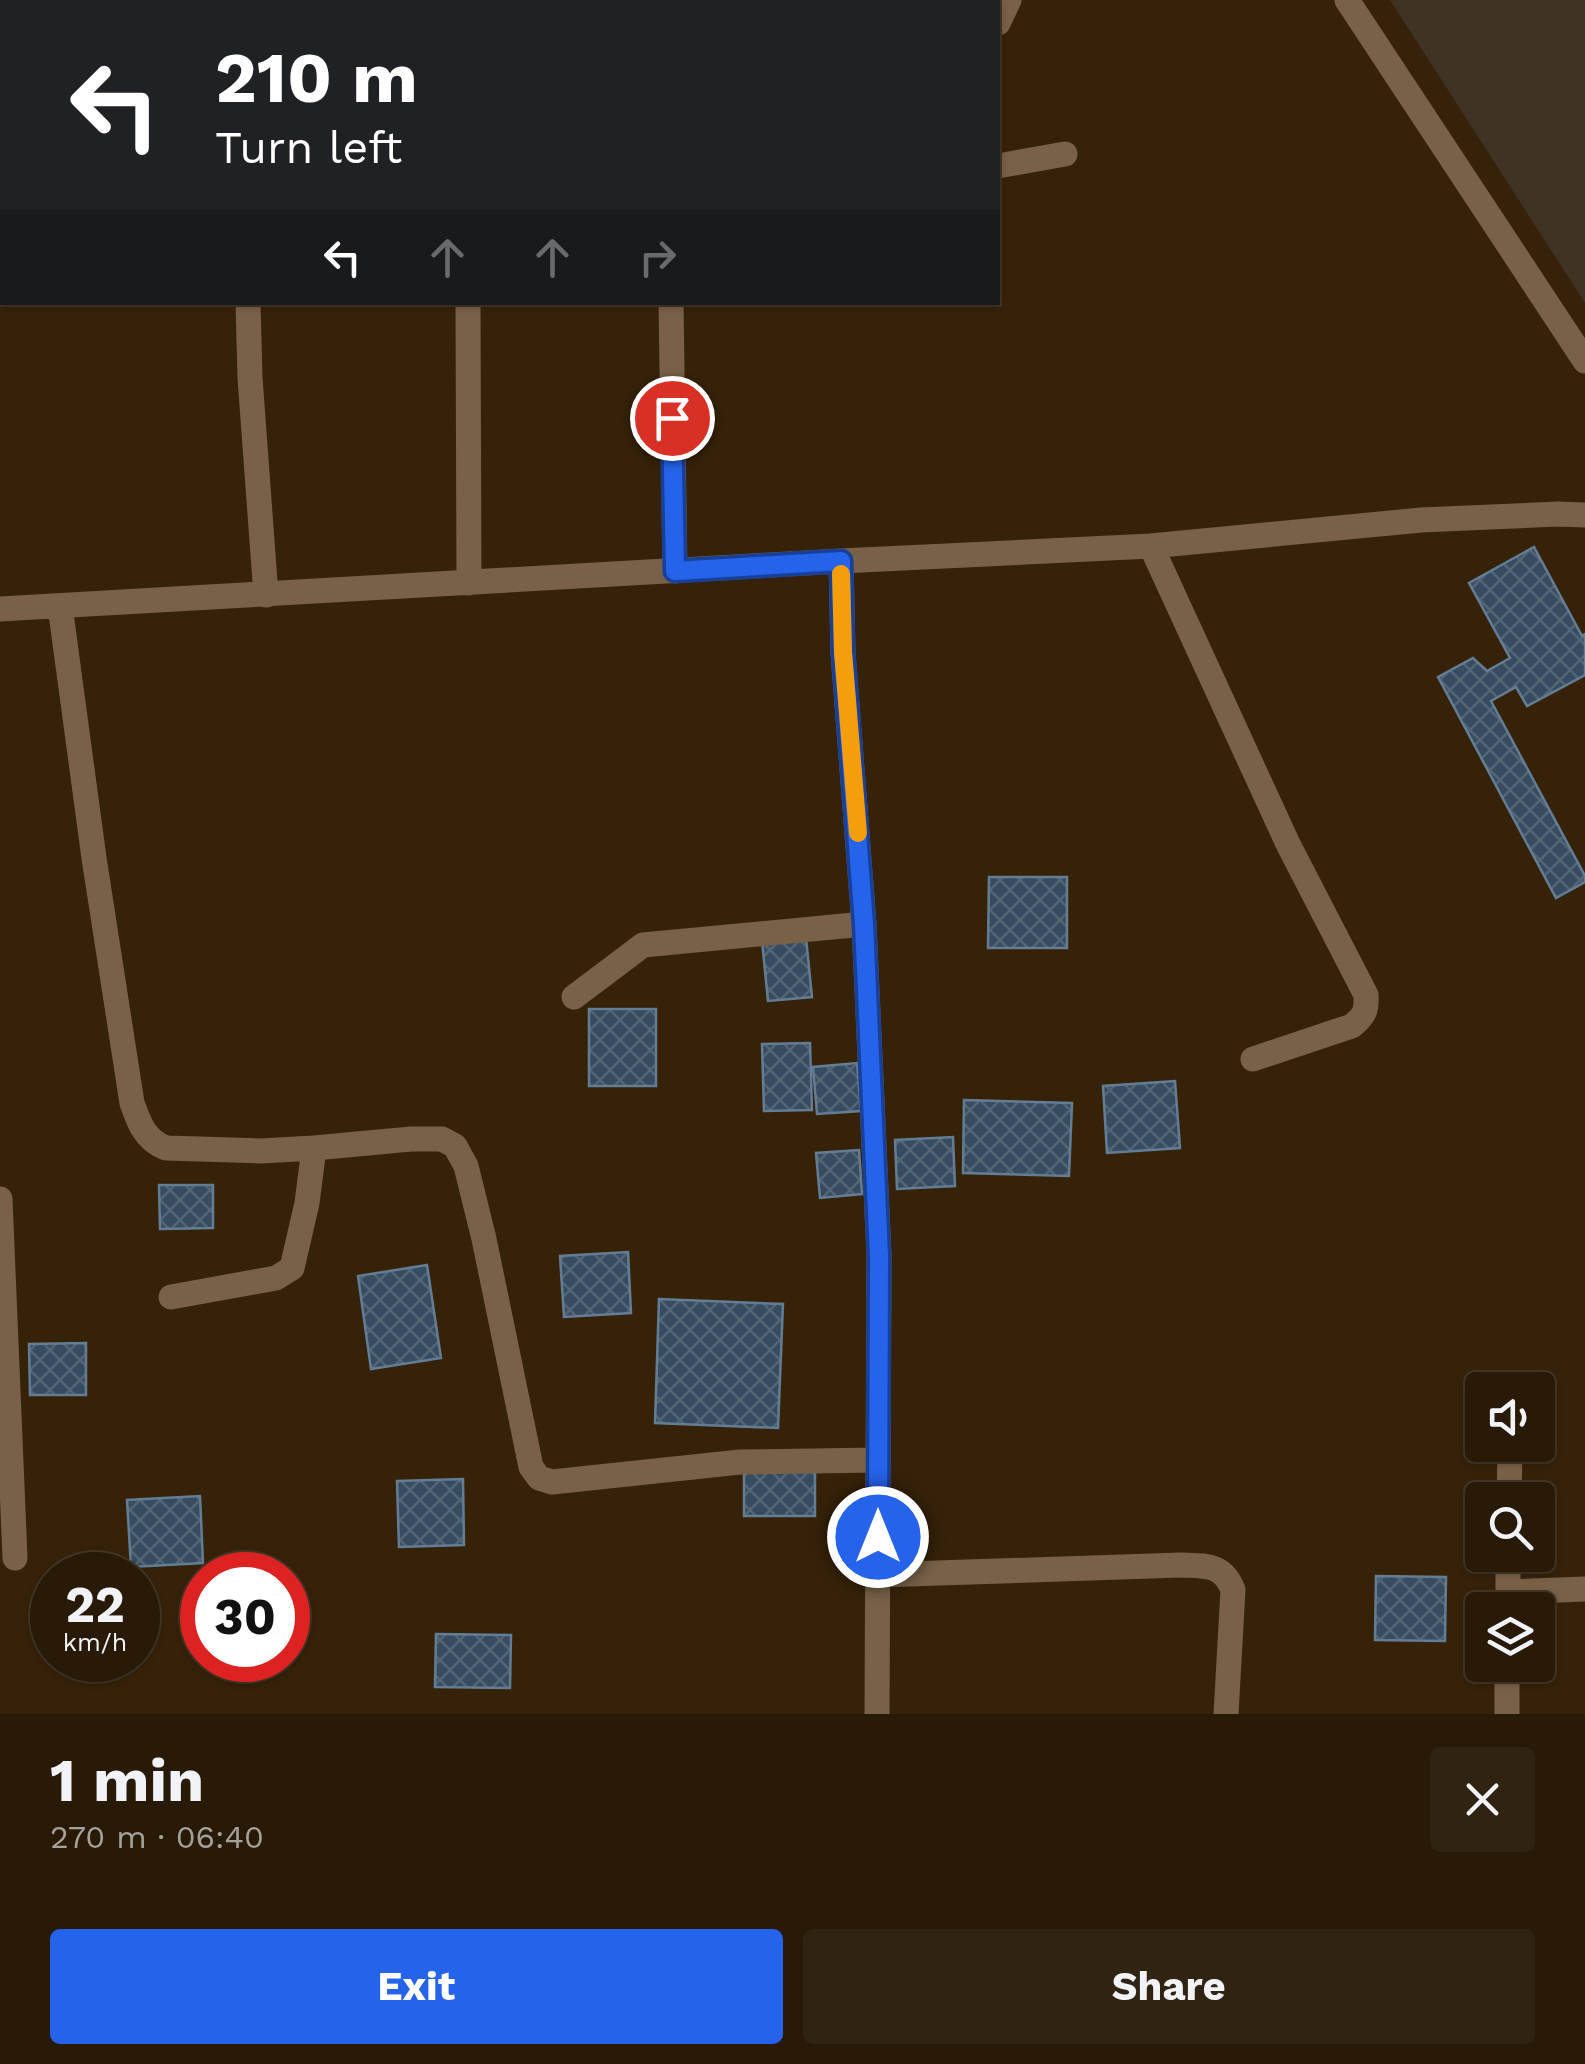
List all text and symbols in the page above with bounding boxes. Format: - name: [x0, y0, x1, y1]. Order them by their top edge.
- text: 210 m: [215, 37, 418, 119]
- icon: left: [50, 40, 180, 170]
- text: Turn left: [215, 121, 402, 174]
- icon: left: [315, 230, 370, 285]
- icon: ahead: [420, 230, 475, 285]
- icon: ahead: [525, 230, 580, 285]
- icon: right: [630, 230, 685, 285]
- pin: [630, 376, 715, 461]
- icon: arrive: [645, 391, 700, 446]
- map controls: [1465, 1372, 1555, 1682]
- button: sound: [1465, 1372, 1555, 1462]
- button: search: [1465, 1482, 1555, 1572]
- position arrow: [826, 1485, 930, 1589]
- speed limit sign: 30: [180, 1552, 310, 1682]
- text: 22: [65, 1575, 125, 1634]
- button: layers: [1465, 1592, 1555, 1682]
- text: km/h: [63, 1628, 127, 1657]
- text: 1 min: [50, 1745, 204, 1816]
- button: close: [1430, 1747, 1535, 1852]
- text: 270 m · 06:40: [50, 1818, 264, 1856]
- button: Exit: [50, 1929, 783, 2044]
- button: Share: [803, 1929, 1535, 2044]

